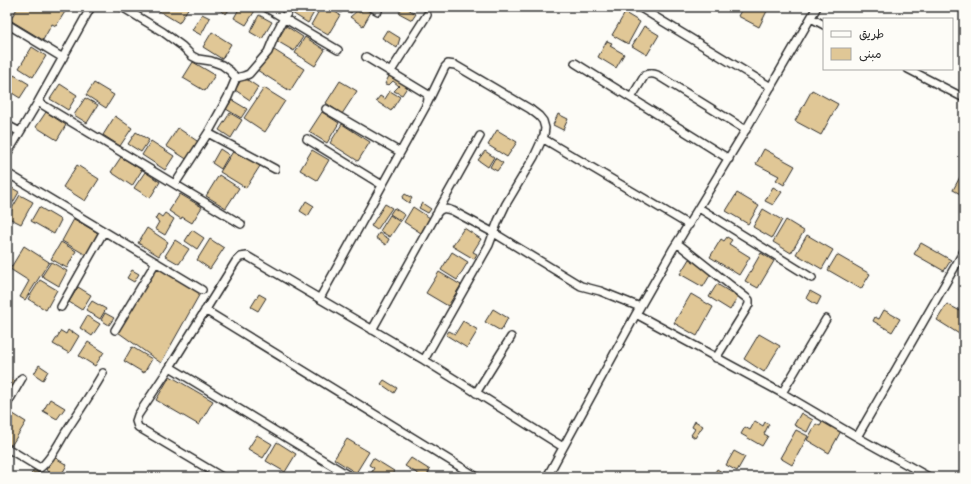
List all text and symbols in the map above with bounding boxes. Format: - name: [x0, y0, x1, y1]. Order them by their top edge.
- legend: [823, 18, 953, 70]
- text: طريق: [859, 27, 884, 44]
- text: مبنى: [859, 47, 882, 64]

